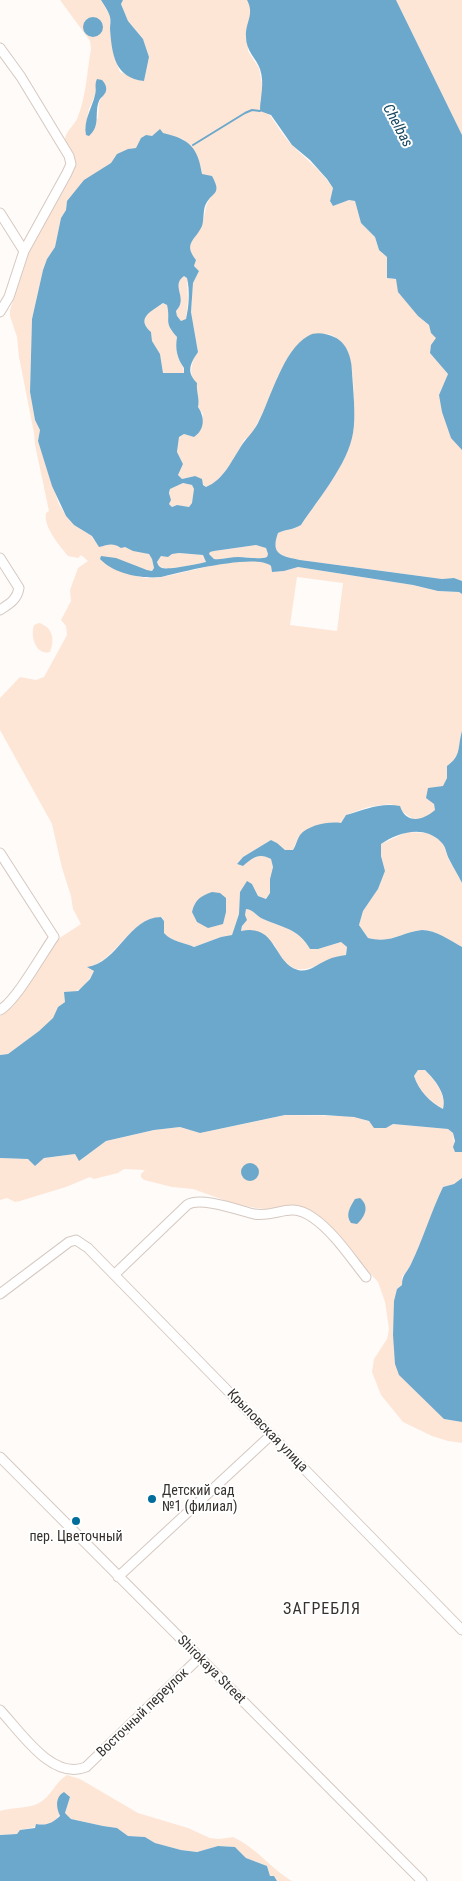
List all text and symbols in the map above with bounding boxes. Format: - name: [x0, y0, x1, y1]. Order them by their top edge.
- water label: Chelbas: [378, 101, 416, 151]
- street label: Крыловская улица: [223, 1386, 311, 1476]
- place label: Детский сад №1 (филиал): [162, 1483, 237, 1515]
- marker: Детский сад №1 (филиал): [146, 1493, 158, 1505]
- marker: пер. Цветочный: [70, 1515, 82, 1527]
- place label: пер. Цветочный: [29, 1529, 123, 1545]
- district label: ЗАГРЕБЛЯ: [282, 1600, 362, 1620]
- street label: Shirokaya Street: [173, 1632, 249, 1708]
- street label: Восточный переулок: [94, 1665, 192, 1761]

